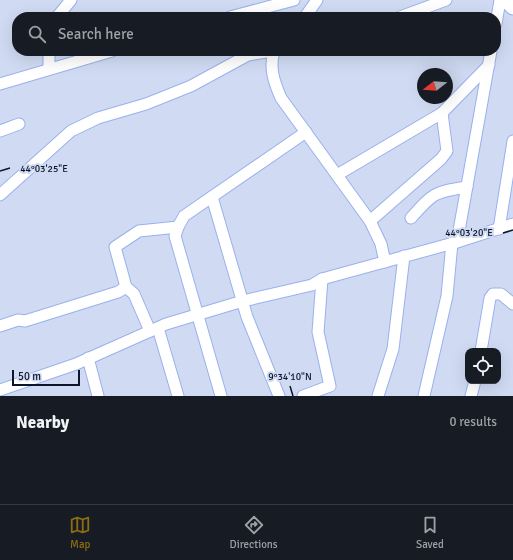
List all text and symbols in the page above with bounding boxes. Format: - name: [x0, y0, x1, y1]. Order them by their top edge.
- search box: [12, 12, 501, 56]
- icon: search: [26, 23, 48, 45]
- text: Search here: [58, 25, 134, 43]
- north arrow: [417, 68, 453, 104]
- text: 44°03'25"E: [20, 163, 68, 175]
- text: 44°03'20"E: [445, 227, 493, 239]
- map controls: [465, 348, 501, 384]
- button: locate: [465, 348, 501, 384]
- scale bar: [12, 368, 80, 387]
- text: 50 m: [18, 370, 41, 383]
- text: 9°34'10"N: [268, 371, 312, 383]
- text: Nearby: [16, 412, 69, 433]
- text: 0 results: [449, 414, 497, 430]
- tab: Map: [69, 514, 91, 551]
- tab: Directions: [230, 514, 278, 551]
- tab: Saved: [416, 514, 444, 551]

